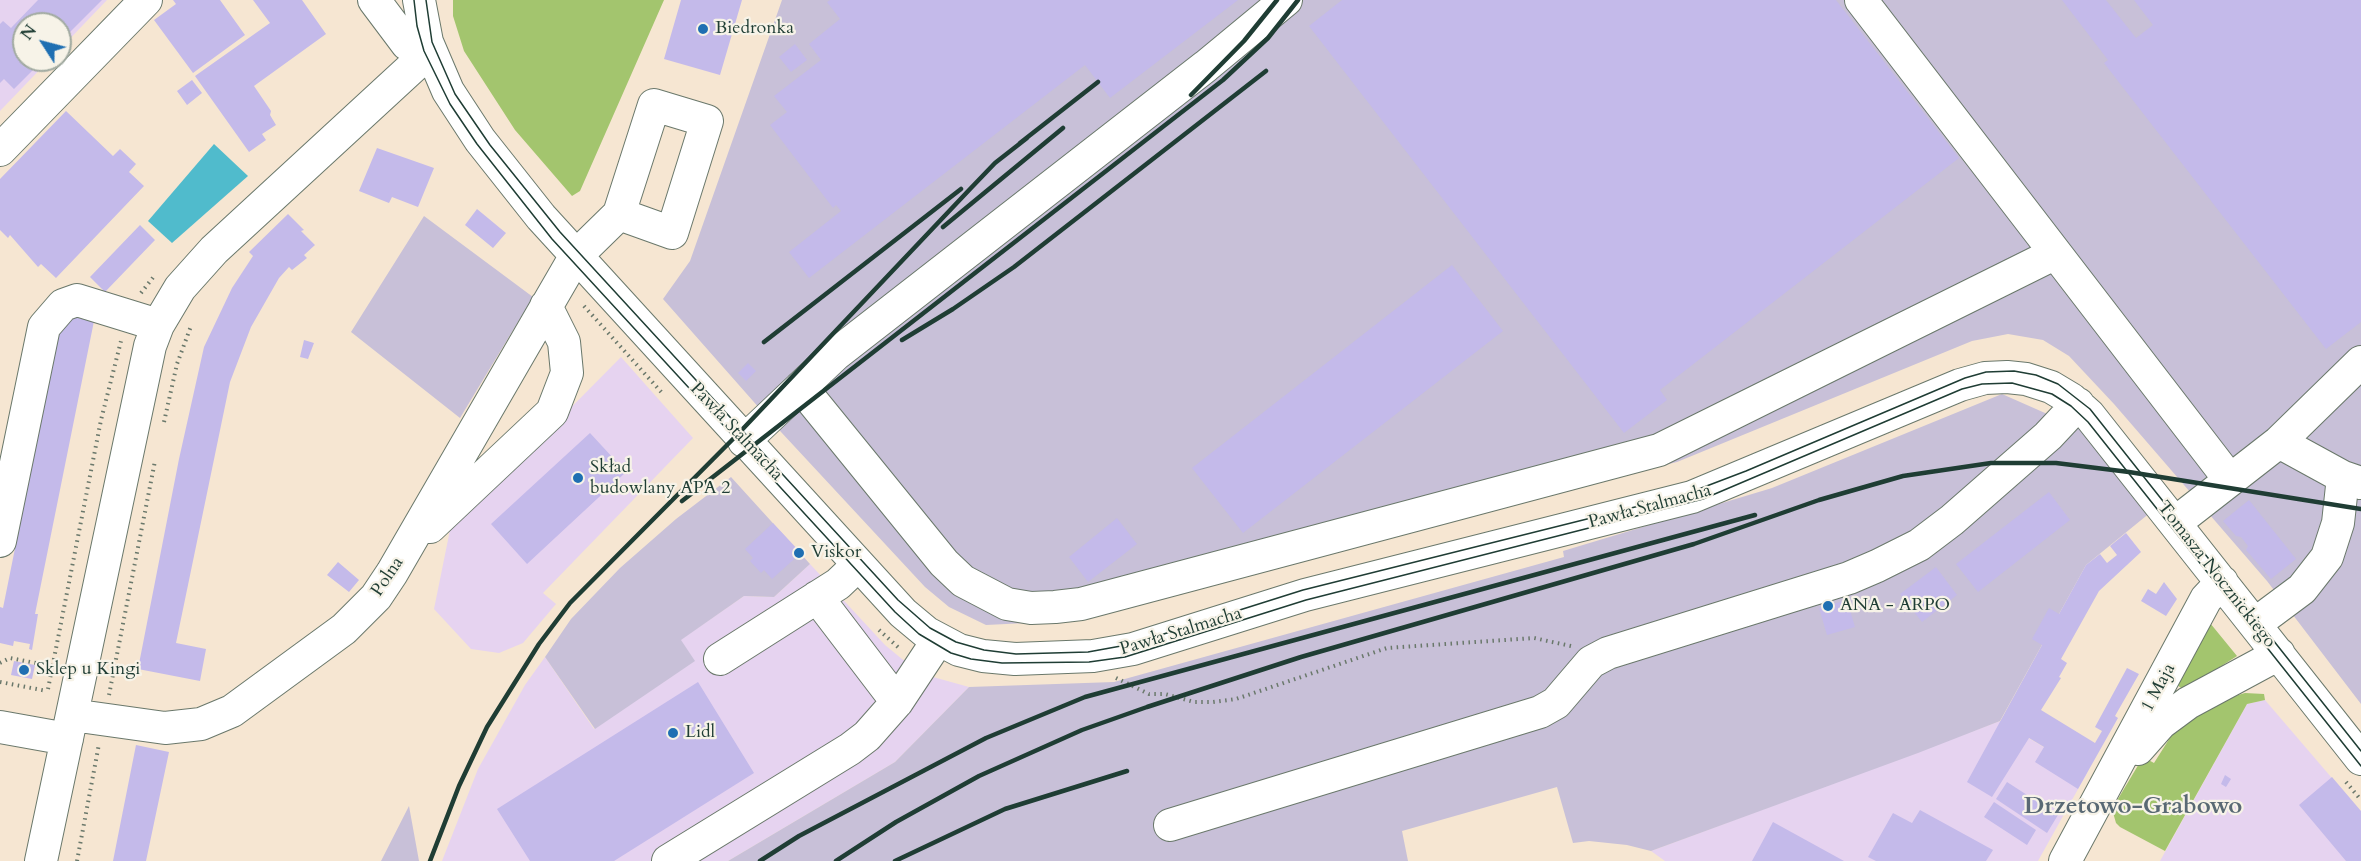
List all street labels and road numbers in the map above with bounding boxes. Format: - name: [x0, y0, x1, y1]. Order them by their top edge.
- street label: Pawła Stalmacha: [685, 378, 787, 486]
- street label: Pawła Stalmacha: [1586, 480, 1714, 534]
- street label: Tomasza Nocznickiego: [2152, 497, 2280, 653]
- street label: Polna: [367, 553, 409, 601]
- street label: Pawła Stalmacha: [1117, 603, 1245, 661]
- street label: 1 Maja: [2137, 660, 2181, 716]

